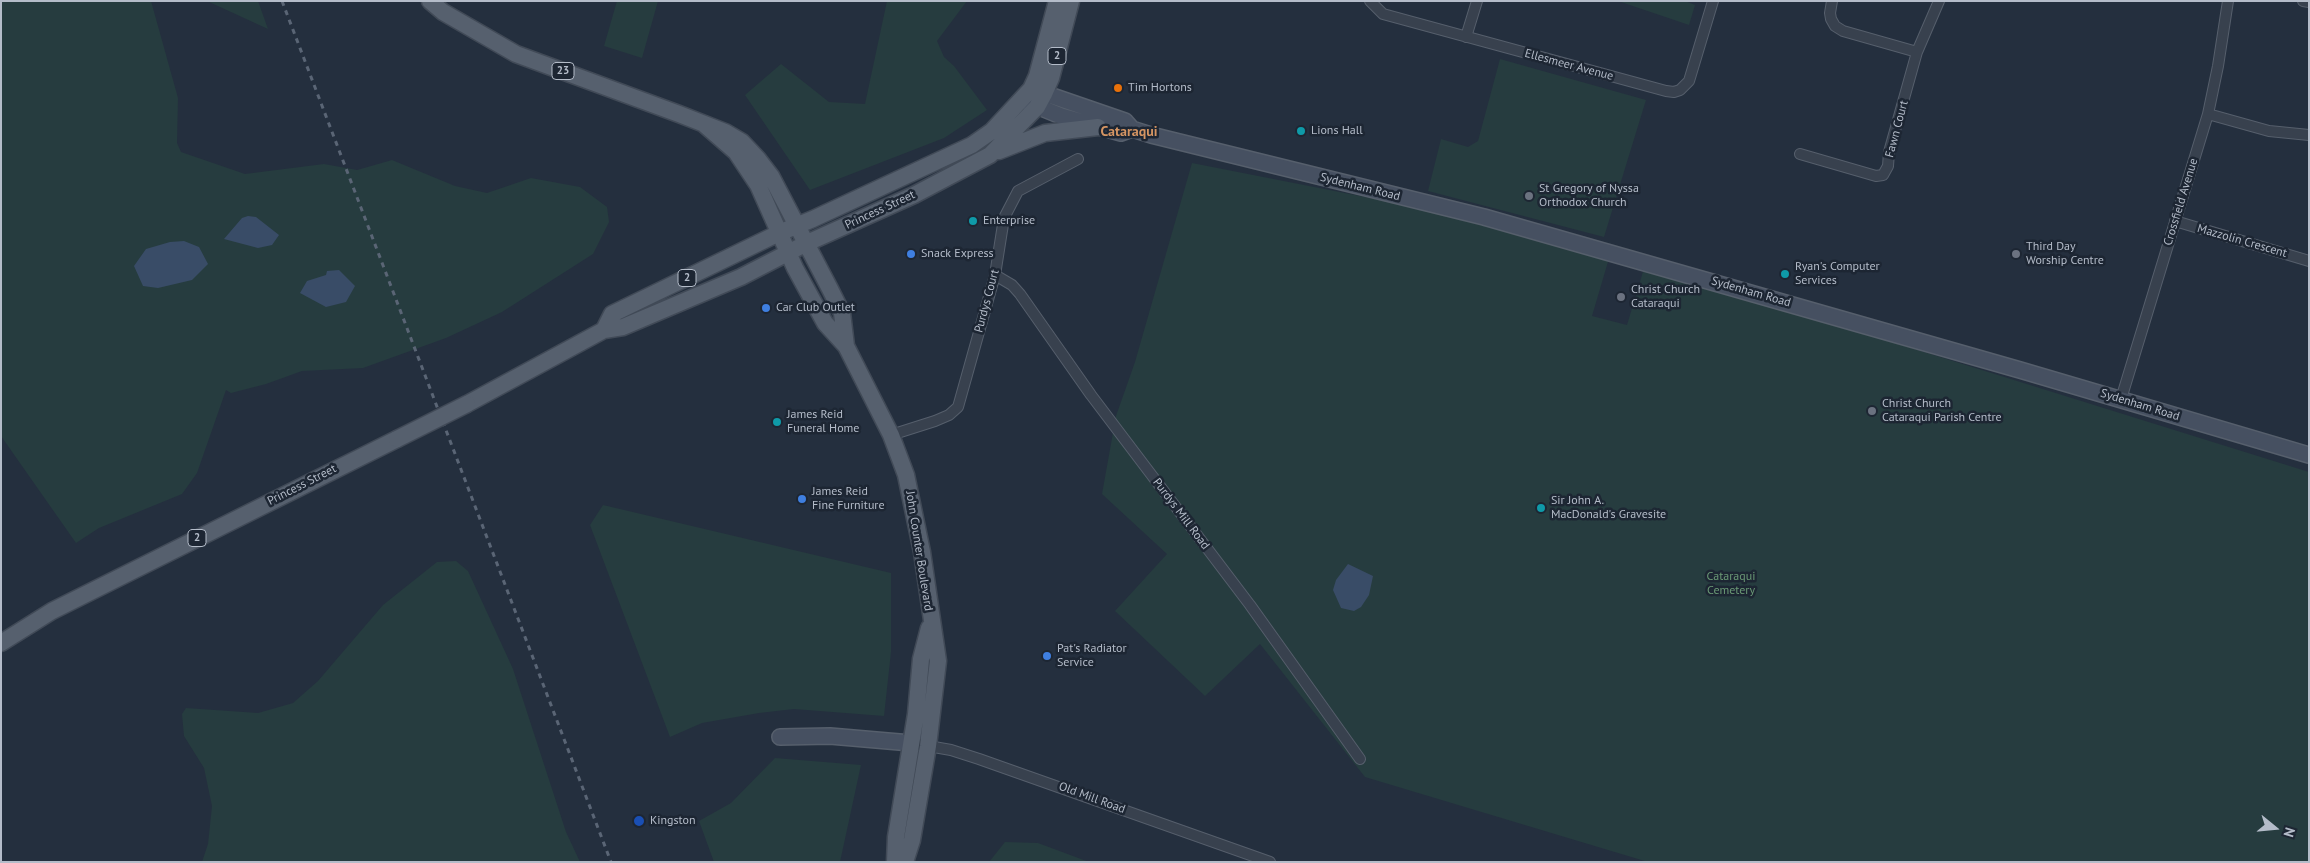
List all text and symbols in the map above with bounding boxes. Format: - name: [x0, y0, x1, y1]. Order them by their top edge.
- street label: Ellesmeer Avenue: [1523, 46, 1615, 84]
- road number: 2: [1048, 48, 1066, 64]
- road number: 23: [552, 62, 574, 80]
- place label: Tim Hortons: [1128, 81, 1192, 95]
- marker: Tim Hortons: [1112, 82, 1124, 94]
- street label: Fawn Court: [1882, 99, 1912, 159]
- district label: Cataraqui: [1100, 124, 1158, 140]
- place label: Lions Hall: [1311, 124, 1363, 138]
- marker: Lions Hall: [1295, 125, 1307, 137]
- street label: Crossfield Avenue: [2161, 157, 2201, 247]
- street label: Sydenham Road: [1319, 170, 1401, 204]
- place label: St Gregory of Nyssa Orthodox Church: [1539, 182, 1639, 210]
- street label: Princess Street: [843, 188, 917, 232]
- marker: St Gregory of Nyssa Orthodox Church: [1523, 190, 1535, 202]
- place label: Enterprise: [983, 214, 1035, 228]
- marker: Enterprise: [967, 215, 979, 227]
- street label: Mazzolin Crescent: [2195, 221, 2289, 261]
- place label: Third Day Worship Centre: [2026, 240, 2104, 268]
- place label: Snack Express: [921, 247, 994, 261]
- marker: Snack Express: [905, 248, 917, 260]
- marker: Third Day Worship Centre: [2010, 248, 2022, 260]
- place label: Ryan's Computer Services: [1795, 260, 1880, 288]
- street label: Purdys Court: [972, 268, 1002, 334]
- marker: Ryan's Computer Services: [1779, 268, 1791, 280]
- road number: 2: [678, 270, 696, 286]
- street label: Sydenham Road: [1710, 274, 1792, 310]
- place label: Christ Church Cataraqui: [1631, 283, 1700, 311]
- marker: Christ Church Cataraqui: [1615, 291, 1627, 303]
- place label: Car Club Outlet: [776, 301, 855, 315]
- marker: Car Club Outlet: [760, 302, 772, 314]
- street label: Sydenham Road: [2099, 386, 2181, 424]
- place label: Christ Church Cataraqui Parish Centre: [1882, 397, 2002, 425]
- marker: Christ Church Cataraqui Parish Centre: [1866, 405, 1878, 417]
- place label: James Reid Funeral Home: [787, 408, 859, 436]
- marker: James Reid Funeral Home: [771, 416, 783, 428]
- street label: Princess Street: [265, 461, 339, 509]
- street label: Purdys Mill Road: [1150, 476, 1212, 552]
- place label: James Reid Fine Furniture: [812, 485, 885, 513]
- street label: John Counter Boulevard: [902, 490, 936, 612]
- marker: James Reid Fine Furniture: [796, 493, 808, 505]
- place label: Sir John A. MacDonald's Gravesite: [1551, 494, 1666, 522]
- marker: Sir John A. MacDonald's Gravesite: [1535, 502, 1547, 514]
- road number: 2: [188, 530, 206, 546]
- park label: Cataraqui Cemetery: [1707, 570, 1755, 598]
- place label: Pat's Radiator Service: [1057, 642, 1126, 670]
- marker: Pat's Radiator Service: [1041, 650, 1053, 662]
- street label: Old Mill Road: [1057, 779, 1127, 817]
- north arrow: [2250, 803, 2300, 853]
- marker: Kingston: [632, 814, 646, 828]
- place label: Kingston: [650, 814, 696, 828]
- text: N: [2279, 825, 2299, 839]

